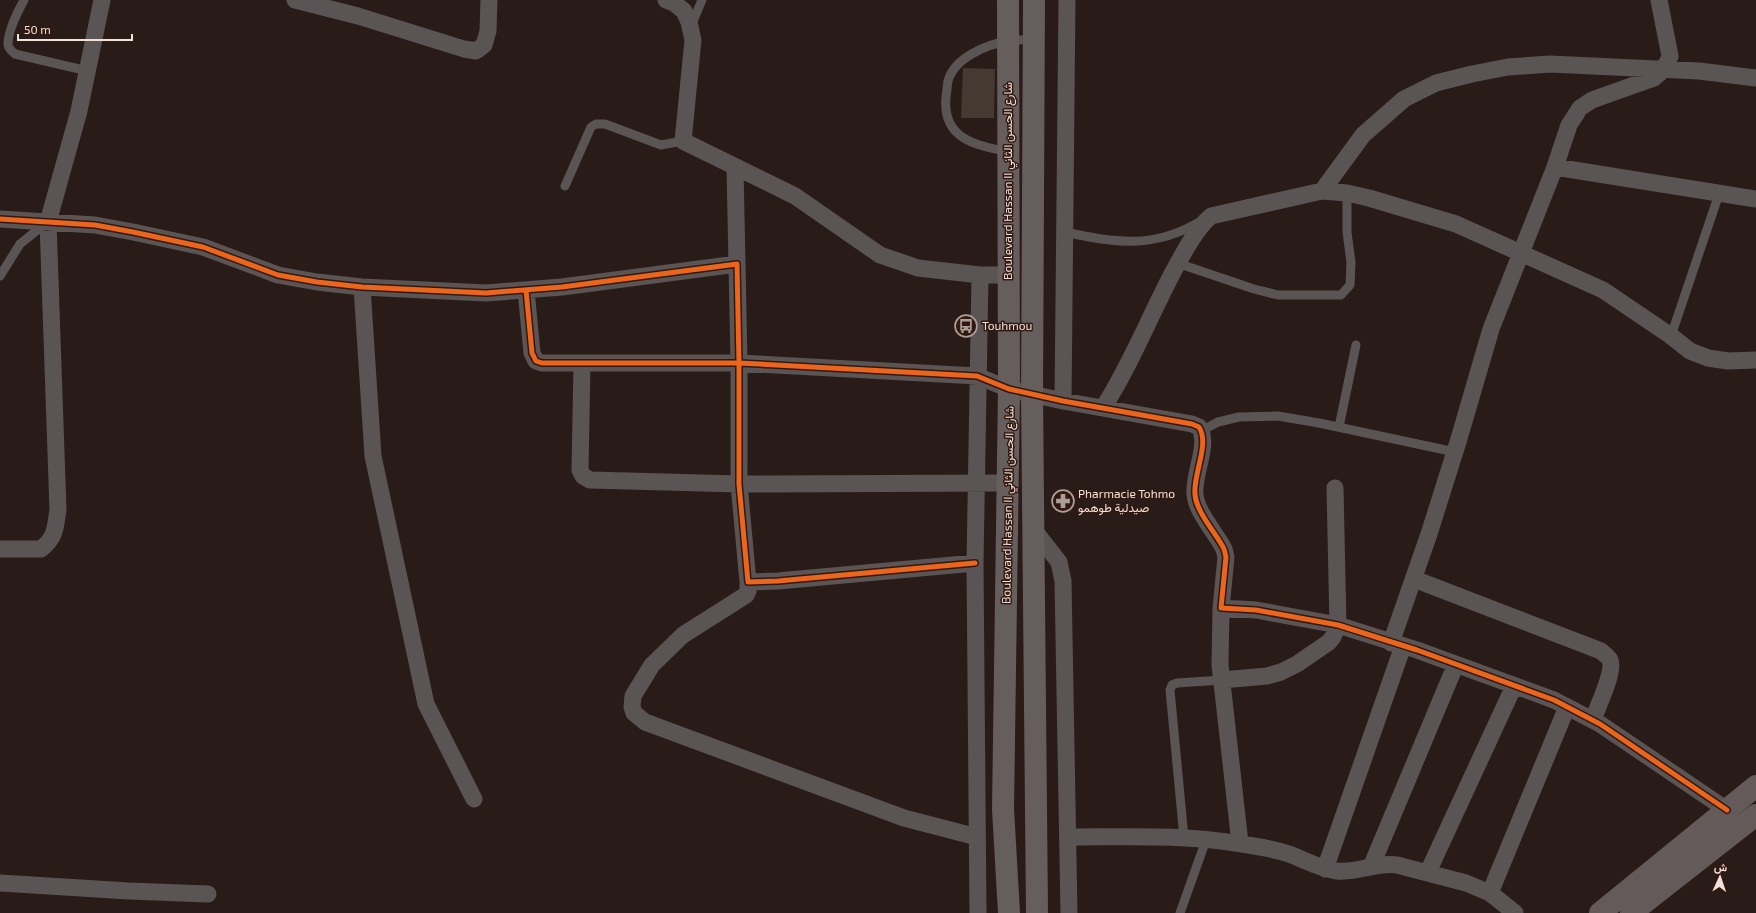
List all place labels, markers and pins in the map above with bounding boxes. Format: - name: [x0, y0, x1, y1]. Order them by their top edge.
- bus stop icon: Touhmou: [953, 313, 979, 339]
- place label: Touhmou: [982, 318, 1032, 332]
- place label: Pharmacie Tohmo صيدلية طوهمو: [1078, 486, 1175, 516]
- pharmacy icon: Pharmacie Tohmo صيدلية طوهمو: [1050, 488, 1076, 514]

